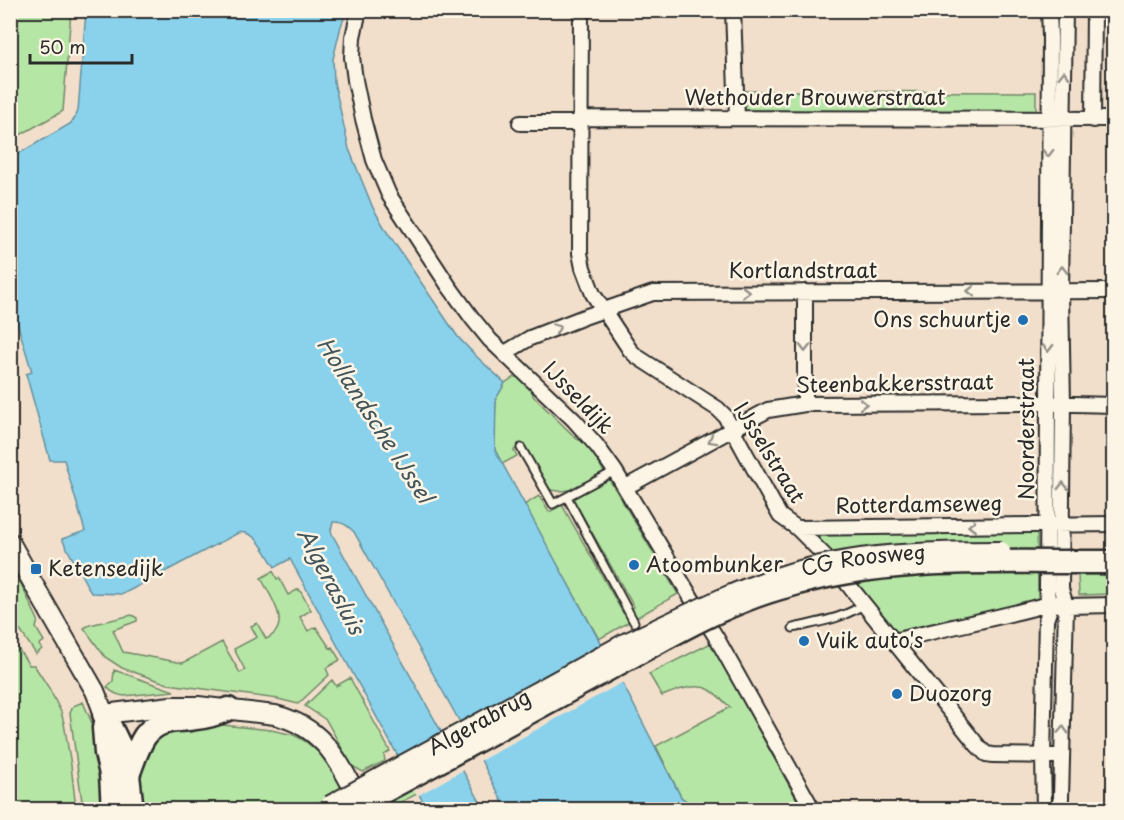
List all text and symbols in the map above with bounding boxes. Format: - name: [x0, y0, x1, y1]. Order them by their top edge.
- scale bar: [30, 27, 132, 65]
- text: 50 m: [39, 33, 86, 60]
- one-way arrow: [1058, 70, 1070, 79]
- street label: Wethouder Brouwerstraat: [684, 80, 946, 112]
- one-way arrow: [1042, 148, 1055, 157]
- street label: Kortlandstraat: [729, 253, 877, 285]
- one-way arrow: [1056, 265, 1068, 274]
- one-way arrow: [967, 285, 976, 297]
- one-way arrow: [741, 286, 750, 298]
- place label: Ons schuurtje: [873, 302, 1011, 334]
- marker: Ons schuurtje: [1016, 313, 1030, 327]
- one-way arrow: [551, 322, 562, 335]
- water label: Hollandsche IJssel: [310, 330, 444, 511]
- one-way arrow: [799, 343, 811, 352]
- one-way arrow: [1042, 343, 1054, 352]
- street label: IJsseldijk: [536, 353, 623, 441]
- street label: Noorderstraat: [1009, 358, 1041, 500]
- street label: Steenbakkersstraat: [796, 364, 994, 400]
- street label: IJsselstraat: [727, 395, 815, 509]
- one-way arrow: [859, 398, 868, 410]
- one-way arrow: [708, 433, 719, 444]
- one-way arrow: [1057, 481, 1069, 490]
- street label: Rotterdamseweg: [835, 486, 1003, 520]
- one-way arrow: [968, 519, 977, 532]
- water label: Algerasluis: [290, 521, 375, 641]
- street label: CG Roosweg: [797, 534, 926, 583]
- place label: Atoombunker: [646, 547, 783, 579]
- place label: Ketensedijk: [48, 551, 164, 583]
- marker: Atoombunker: [627, 558, 641, 572]
- marker: Ketensedijk: [29, 562, 43, 576]
- place label: Vuik auto's: [816, 623, 923, 655]
- marker: Vuik auto's: [797, 634, 811, 648]
- place label: Duozorg: [909, 676, 993, 708]
- street label: Algerabrug: [421, 680, 536, 762]
- marker: Duozorg: [890, 687, 904, 701]
- one-way arrow: [1057, 726, 1069, 735]

